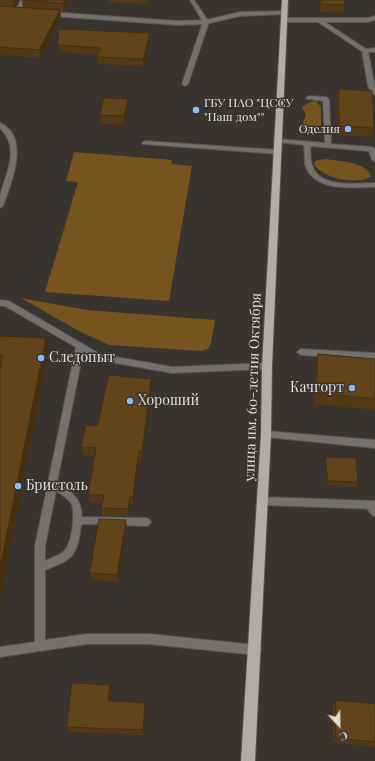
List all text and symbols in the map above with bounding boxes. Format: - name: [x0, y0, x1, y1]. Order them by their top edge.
- place label: ГБУ НАО "ЦССУ "Наш дом"": [204, 96, 294, 124]
- marker: ГБУ НАО "ЦССУ "Наш дом"": [191, 105, 201, 115]
- place label: Оделия: [299, 122, 340, 136]
- marker: Оделия: [343, 124, 353, 134]
- street label: улица им. 60-летия Октября: [241, 292, 265, 482]
- place label: Следопыт: [49, 350, 115, 366]
- marker: Следопыт: [36, 353, 46, 363]
- place label: Качгорт: [290, 380, 344, 396]
- marker: Качгорт: [347, 383, 357, 393]
- place label: Хороший: [138, 393, 199, 409]
- marker: Хороший: [125, 396, 135, 406]
- place label: Бристоль: [26, 478, 88, 494]
- marker: Бристоль: [13, 481, 23, 491]
- north arrow: [319, 705, 359, 745]
- text: С: [337, 728, 350, 745]

